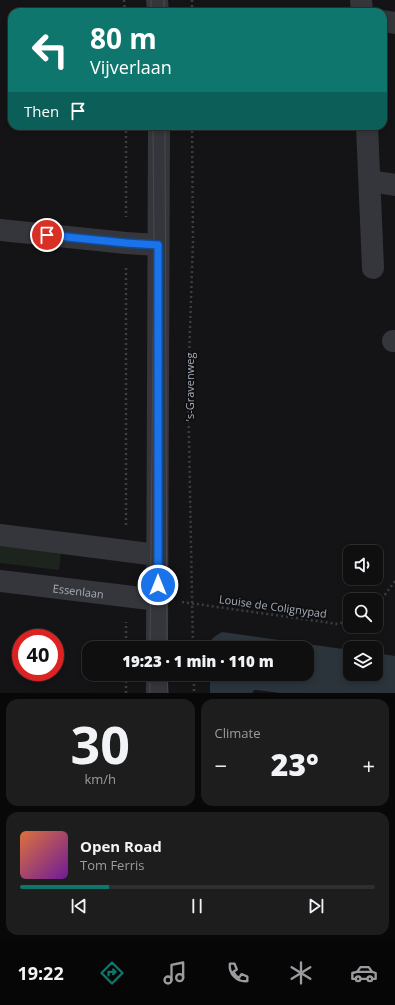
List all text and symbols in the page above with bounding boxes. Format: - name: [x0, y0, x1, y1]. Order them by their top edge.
- text: 80 m: [90, 19, 157, 57]
- icon: left: [24, 24, 76, 76]
- text: Vijverlaan: [90, 55, 172, 79]
- icon: arrive: [67, 100, 89, 122]
- text: Then: [24, 101, 59, 121]
- pin: [30, 218, 64, 252]
- icon: arrive: [36, 224, 58, 246]
- street label: 's-Gravenweg: [182, 353, 197, 421]
- map controls: [343, 545, 383, 681]
- button: sound: [343, 545, 383, 585]
- position arrow: [137, 564, 179, 606]
- street label: Essenlaan: [52, 580, 105, 601]
- street label: Louise de Colignypad: [218, 591, 328, 621]
- button: search: [343, 593, 383, 633]
- speed limit sign: 40: [12, 629, 64, 681]
- button: layers: [343, 641, 383, 681]
- text: 19:23 · 1 min · 110 m: [122, 651, 274, 671]
- text: 30: [71, 708, 130, 779]
- text: Climate: [215, 724, 260, 742]
- text: 23°: [271, 744, 319, 785]
- text: −: [215, 750, 227, 780]
- text: +: [362, 750, 375, 780]
- text: km/h: [84, 770, 116, 788]
- text: Open Road: [80, 836, 162, 856]
- text: Tom Ferris: [80, 856, 145, 874]
- icon: previous: [68, 895, 90, 917]
- icon: pause: [186, 895, 208, 917]
- icon: next: [305, 895, 327, 917]
- icon: directions: [98, 959, 126, 987]
- icon: music: [161, 959, 189, 987]
- icon: phone: [224, 959, 252, 987]
- icon: climate: [287, 959, 315, 987]
- icon: car: [350, 959, 378, 987]
- text: 19:22: [17, 961, 64, 985]

